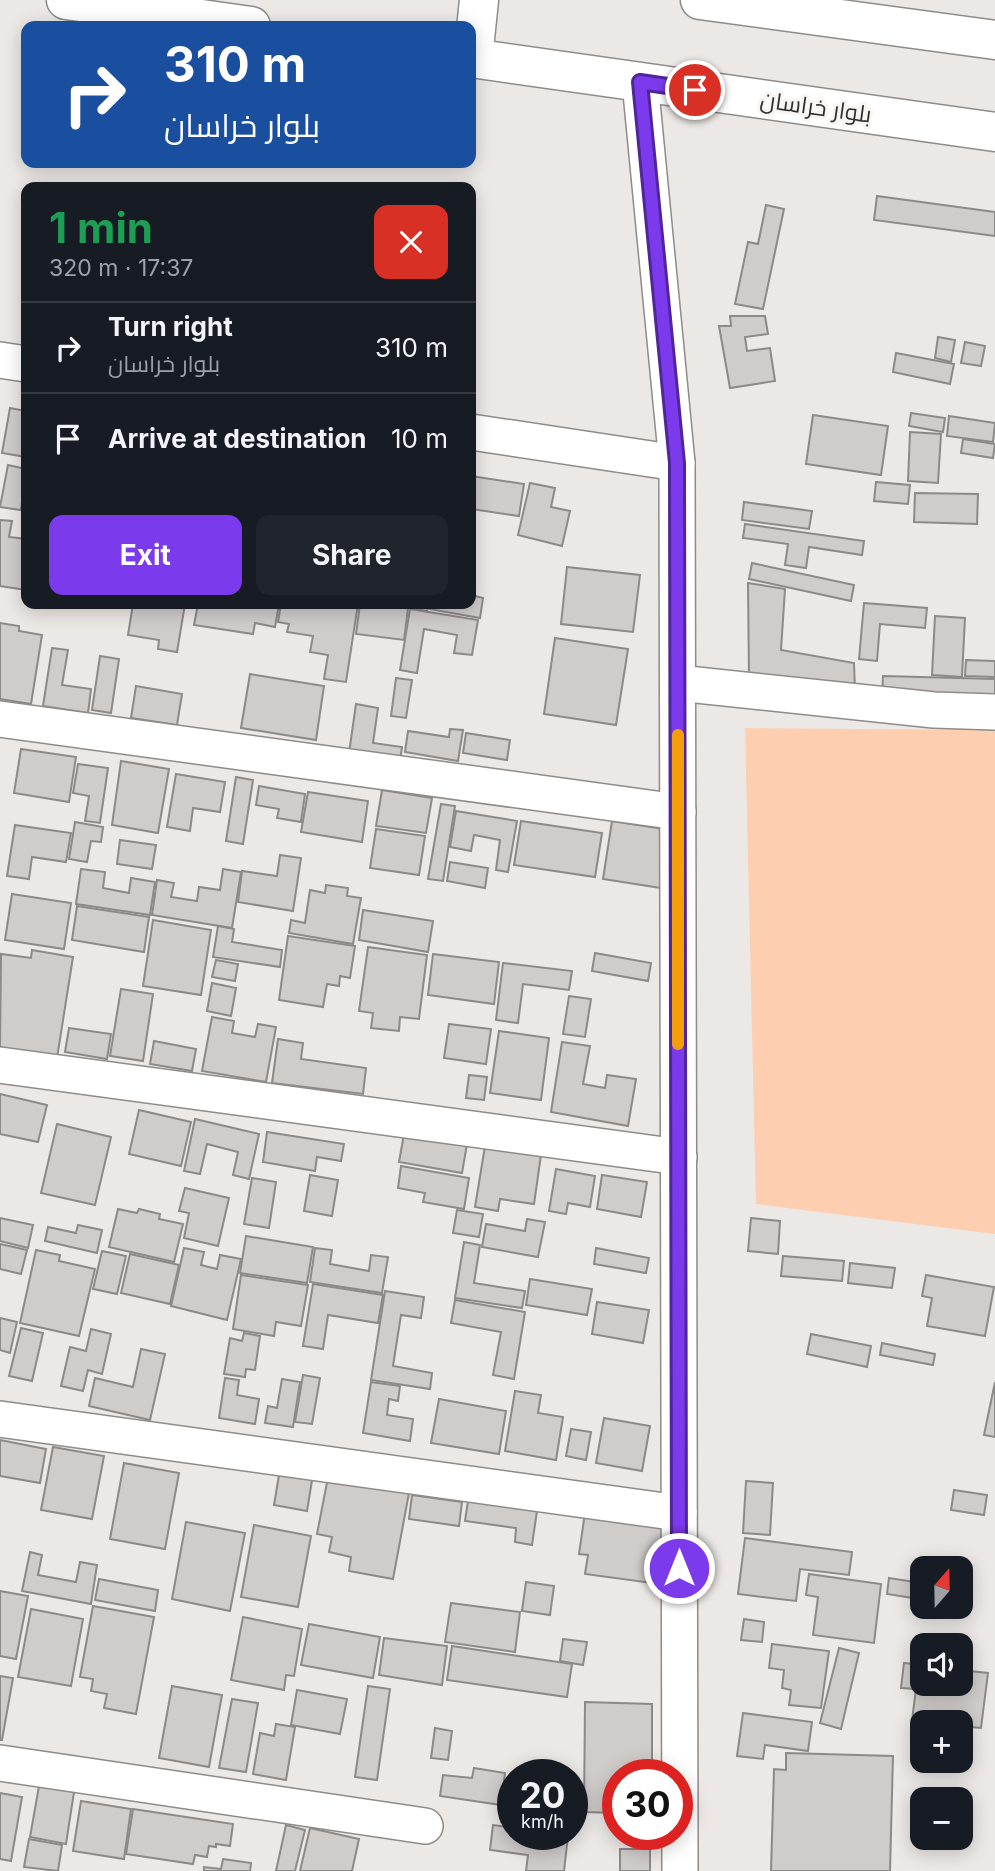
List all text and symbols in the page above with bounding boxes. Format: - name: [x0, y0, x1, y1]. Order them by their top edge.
- text: 310 m: [164, 35, 306, 94]
- icon: right: [49, 49, 140, 140]
- pin: [665, 60, 725, 120]
- icon: arrive: [676, 71, 714, 109]
- street label: بلوار خراسان: [759, 85, 873, 129]
- text: بلوار خراسان: [164, 106, 320, 145]
- text: 1 min: [49, 202, 153, 253]
- button: close: [374, 205, 448, 279]
- text: 320 m · 17:37: [49, 254, 193, 282]
- text: Turn right: [108, 311, 233, 342]
- icon: right: [49, 329, 87, 367]
- text: 310 m: [375, 332, 448, 363]
- text: بلوار خراسان: [108, 350, 220, 378]
- icon: arrive: [49, 420, 87, 458]
- text: Arrive at destination: [108, 423, 367, 454]
- text: 10 m: [391, 423, 448, 454]
- button: Exit: [49, 515, 242, 595]
- button: Share: [256, 515, 448, 595]
- position arrow: [642, 1531, 716, 1605]
- north arrow: [910, 1556, 973, 1619]
- map controls: [910, 1556, 973, 1850]
- button: sound: [910, 1633, 973, 1696]
- button: +: [910, 1710, 973, 1773]
- speed limit sign: 30: [602, 1759, 693, 1850]
- text: 20: [520, 1774, 565, 1816]
- button: −: [910, 1787, 973, 1850]
- text: km/h: [521, 1811, 564, 1832]

